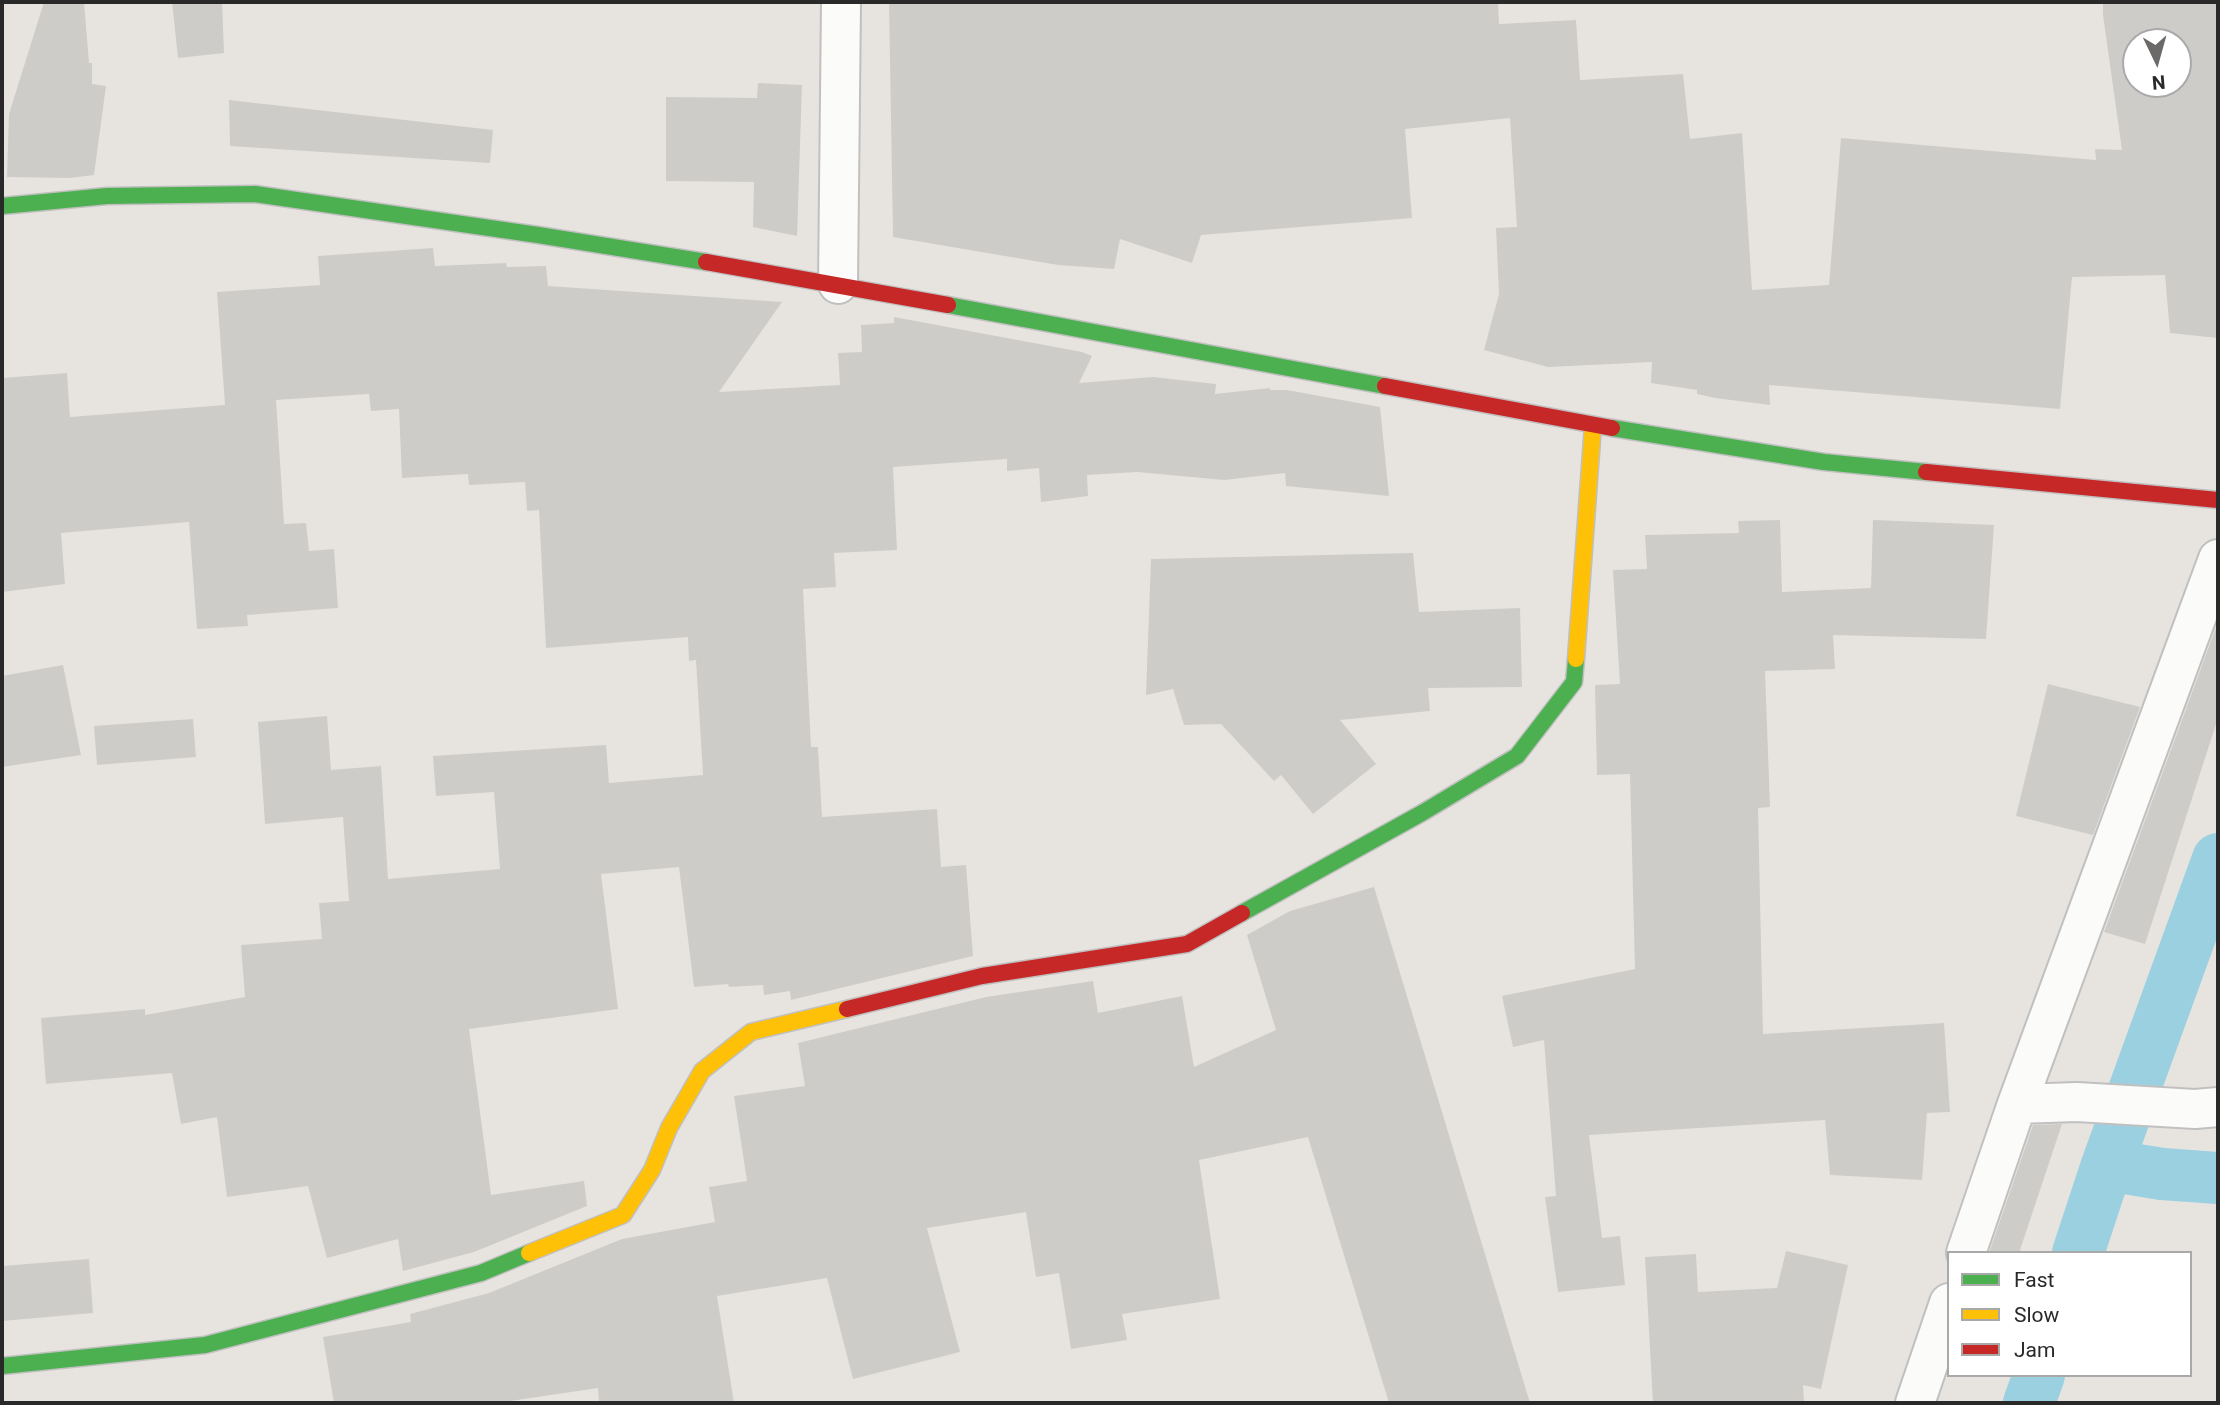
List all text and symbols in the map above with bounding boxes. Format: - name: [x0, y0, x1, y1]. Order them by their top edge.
- north arrow: [2122, 28, 2192, 98]
- text: N: [2151, 70, 2166, 94]
- legend: [1947, 1251, 2192, 1377]
- text: Fast: [2014, 1268, 2054, 1292]
- text: Slow: [2014, 1303, 2059, 1327]
- text: Jam: [2014, 1338, 2055, 1362]

